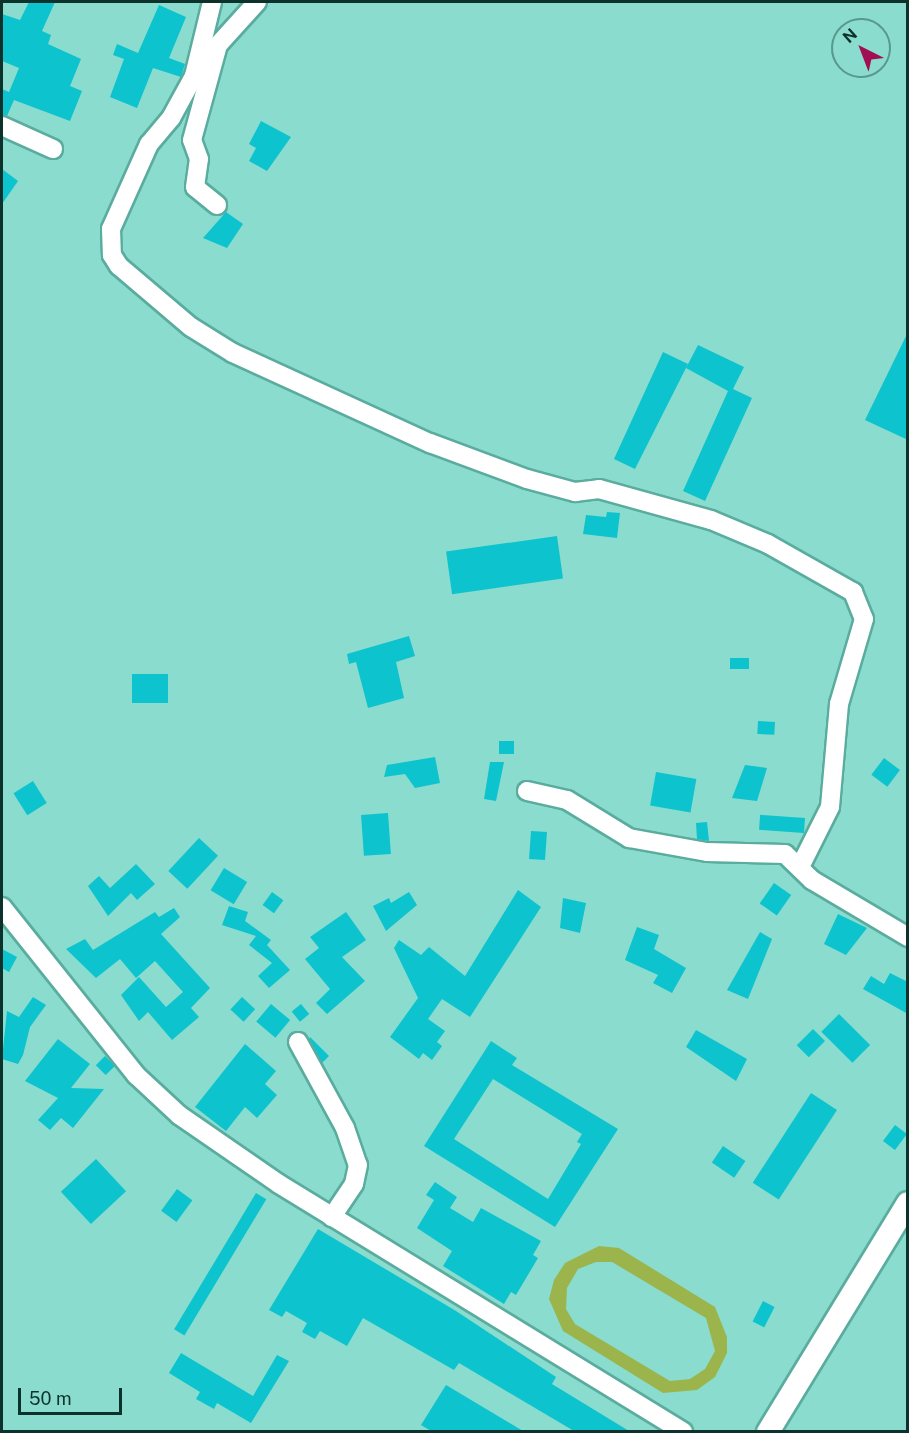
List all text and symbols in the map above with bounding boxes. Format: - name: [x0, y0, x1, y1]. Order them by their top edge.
- north arrow: [831, 18, 891, 78]
- text: N: [839, 24, 861, 47]
- scale bar: [21, 1376, 124, 1414]
- text: 50 m: [29, 1388, 72, 1409]

